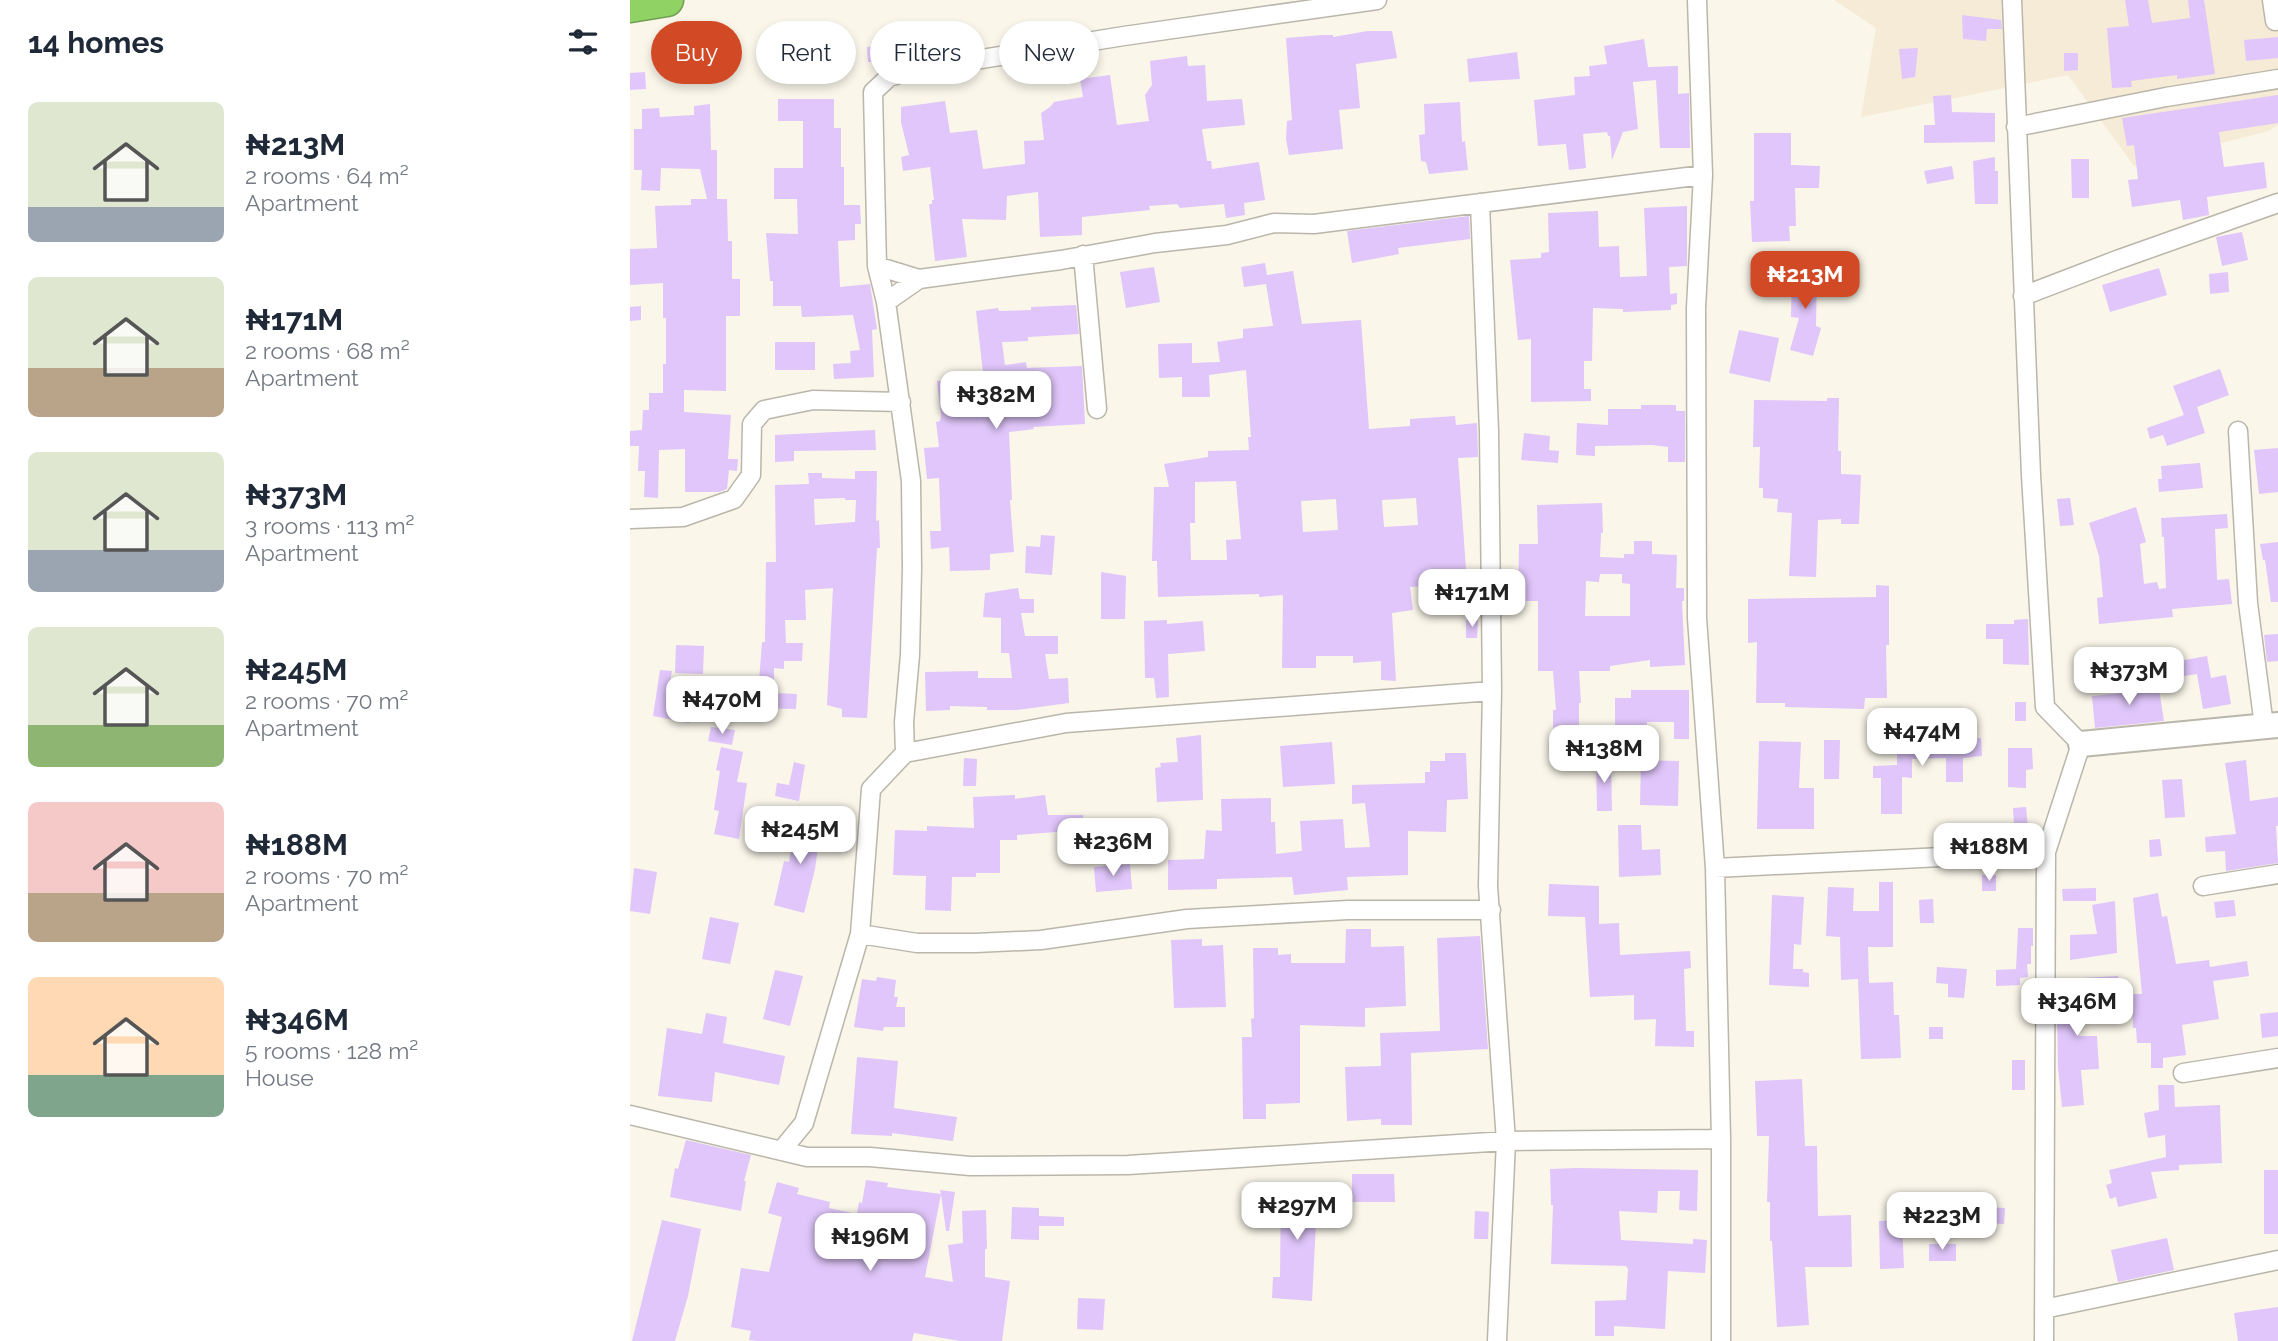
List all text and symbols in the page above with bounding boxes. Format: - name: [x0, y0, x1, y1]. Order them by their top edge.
- chip: Buy: [651, 21, 742, 84]
- chip: Rent: [756, 21, 856, 84]
- chip: Filters: [870, 21, 985, 84]
- chip: New: [999, 21, 1099, 84]
- icon: filters: [564, 23, 602, 61]
- text: 14 homes: [28, 25, 164, 60]
- text: ₦213M: [245, 127, 345, 162]
- icon: home: [84, 130, 168, 214]
- text: 2 rooms · 64 m²: [245, 162, 409, 189]
- text: Apartment: [245, 189, 359, 216]
- pin: ₦213M: [1756, 252, 1854, 311]
- text: ₦213M: [1767, 260, 1843, 287]
- text: ₦171M: [245, 302, 343, 337]
- icon: home: [84, 305, 168, 389]
- text: 2 rooms · 68 m²: [245, 337, 410, 364]
- text: Apartment: [245, 364, 359, 391]
- pin: ₦382M: [947, 372, 1045, 431]
- text: ₦382M: [956, 380, 1036, 407]
- text: ₦373M: [245, 477, 347, 512]
- icon: home: [84, 480, 168, 564]
- text: 3 rooms · 113 m²: [245, 512, 414, 539]
- text: Apartment: [245, 539, 359, 566]
- pin: ₦171M: [1423, 570, 1521, 629]
- text: ₦171M: [1434, 578, 1510, 605]
- pin: ₦373M: [2080, 648, 2178, 707]
- text: ₦245M: [245, 652, 347, 687]
- icon: home: [84, 655, 168, 739]
- text: ₦373M: [2090, 656, 2168, 683]
- pin: ₦470M: [673, 676, 771, 736]
- text: ₦470M: [682, 685, 762, 712]
- text: 2 rooms · 70 m²: [245, 687, 408, 714]
- pin: ₦474M: [1873, 708, 1971, 768]
- text: Apartment: [245, 714, 359, 741]
- text: ₦474M: [1883, 717, 1961, 744]
- pin: ₦138M: [1555, 726, 1653, 785]
- text: ₦138M: [1565, 734, 1643, 761]
- pin: ₦245M: [751, 806, 849, 866]
- text: ₦245M: [761, 815, 839, 842]
- pin: ₦236M: [1064, 818, 1162, 878]
- pin: ₦188M: [1940, 824, 2038, 883]
- text: ₦188M: [245, 827, 348, 862]
- text: ₦236M: [1073, 827, 1153, 854]
- icon: home: [84, 830, 168, 914]
- text: ₦188M: [1950, 832, 2028, 859]
- text: 2 rooms · 70 m²: [245, 862, 408, 889]
- text: Apartment: [245, 889, 359, 916]
- pin: ₦346M: [2028, 978, 2126, 1038]
- text: ₦346M: [2037, 987, 2117, 1014]
- text: ₦346M: [245, 1002, 349, 1037]
- icon: home: [84, 1005, 168, 1089]
- text: 5 rooms · 128 m²: [245, 1037, 418, 1064]
- text: House: [245, 1064, 314, 1091]
- pin: ₦297M: [1248, 1182, 1346, 1242]
- text: ₦297M: [1257, 1191, 1337, 1218]
- pin: ₦223M: [1893, 1192, 1991, 1252]
- text: ₦223M: [1903, 1201, 1981, 1228]
- pin: ₦196M: [821, 1214, 919, 1273]
- text: ₦196M: [831, 1222, 909, 1249]

